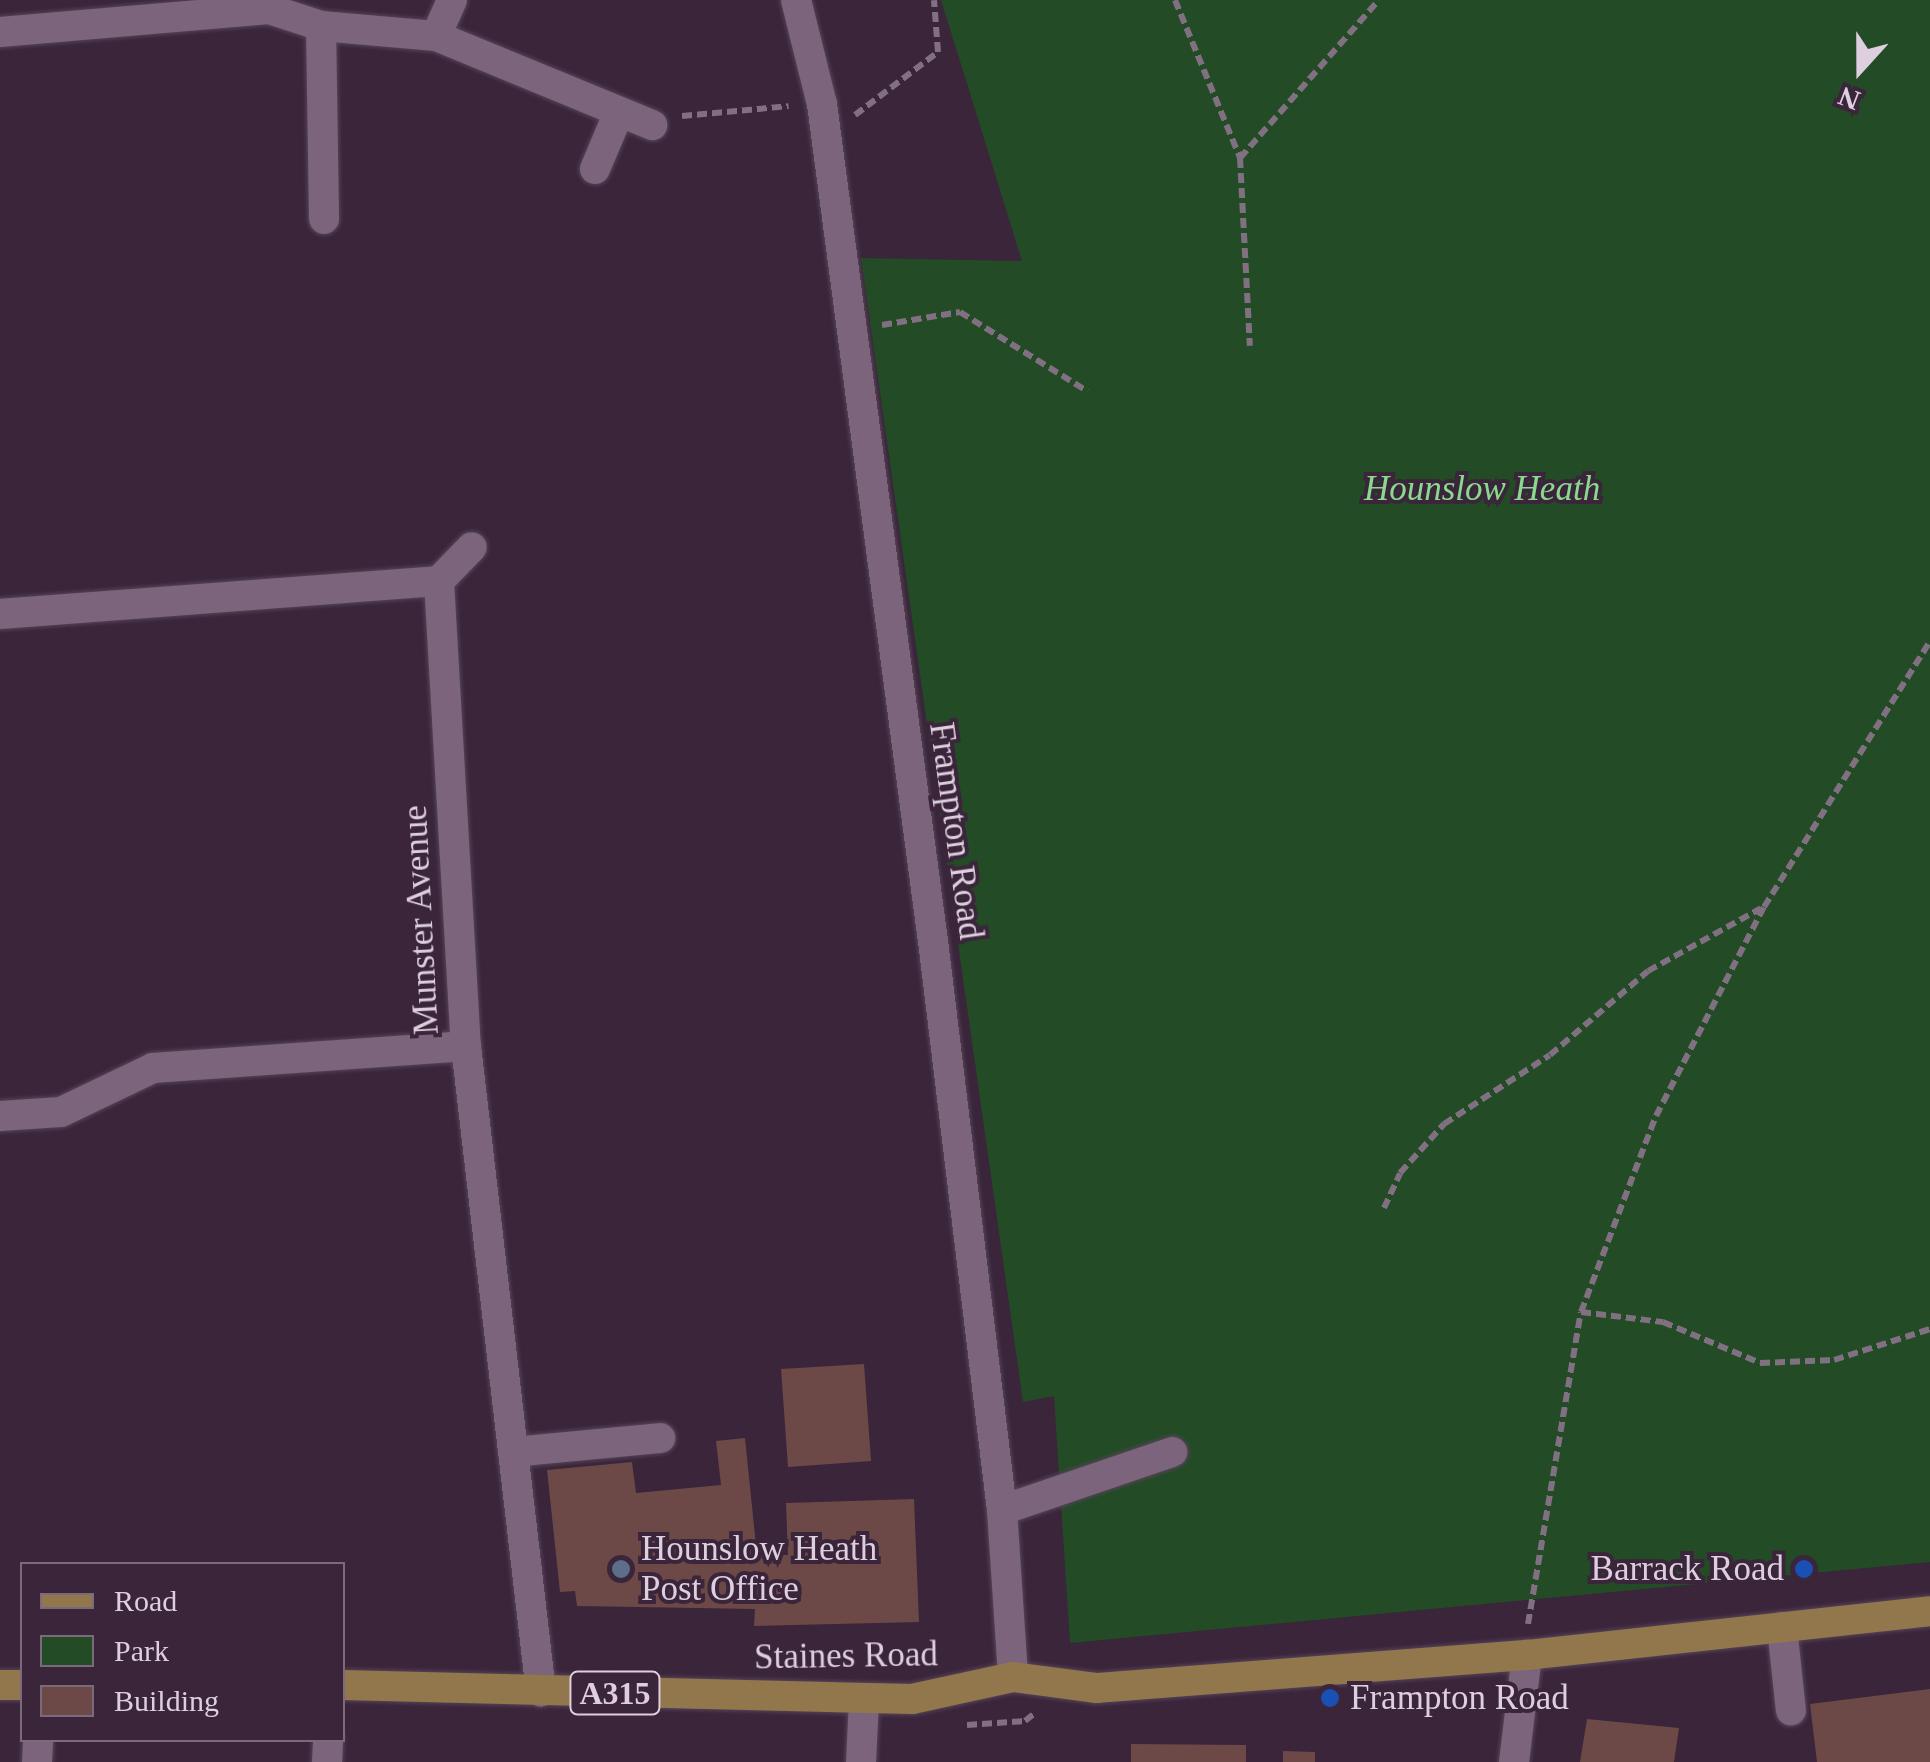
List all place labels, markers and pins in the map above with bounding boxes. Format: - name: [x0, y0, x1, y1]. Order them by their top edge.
- place label: Hounslow Heath Post Office: [641, 1528, 877, 1610]
- place label: Barrack Road: [1591, 1548, 1784, 1590]
- marker: Hounslow Heath Post Office: [610, 1558, 632, 1580]
- marker: Barrack Road: [1793, 1558, 1815, 1580]
- place label: Frampton Road: [1350, 1677, 1569, 1719]
- marker: Frampton Road: [1319, 1687, 1341, 1709]

